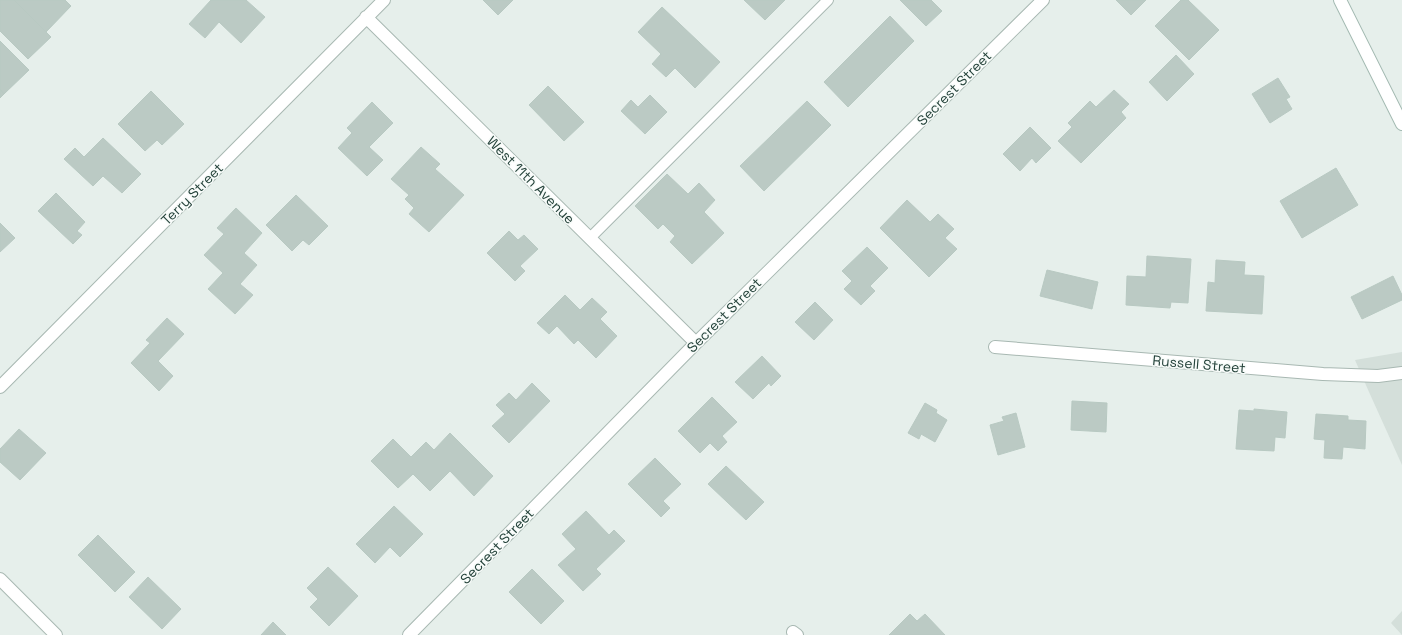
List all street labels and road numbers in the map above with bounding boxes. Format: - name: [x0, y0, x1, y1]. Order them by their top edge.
- street label: Secrest Street: [913, 47, 995, 129]
- street label: West 11th Avenue: [483, 132, 579, 228]
- street label: Terry Street: [157, 159, 227, 229]
- street label: Secrest Street: [683, 274, 765, 356]
- street label: Russell Street: [1152, 351, 1246, 377]
- street label: Secrest Street: [456, 504, 538, 588]

